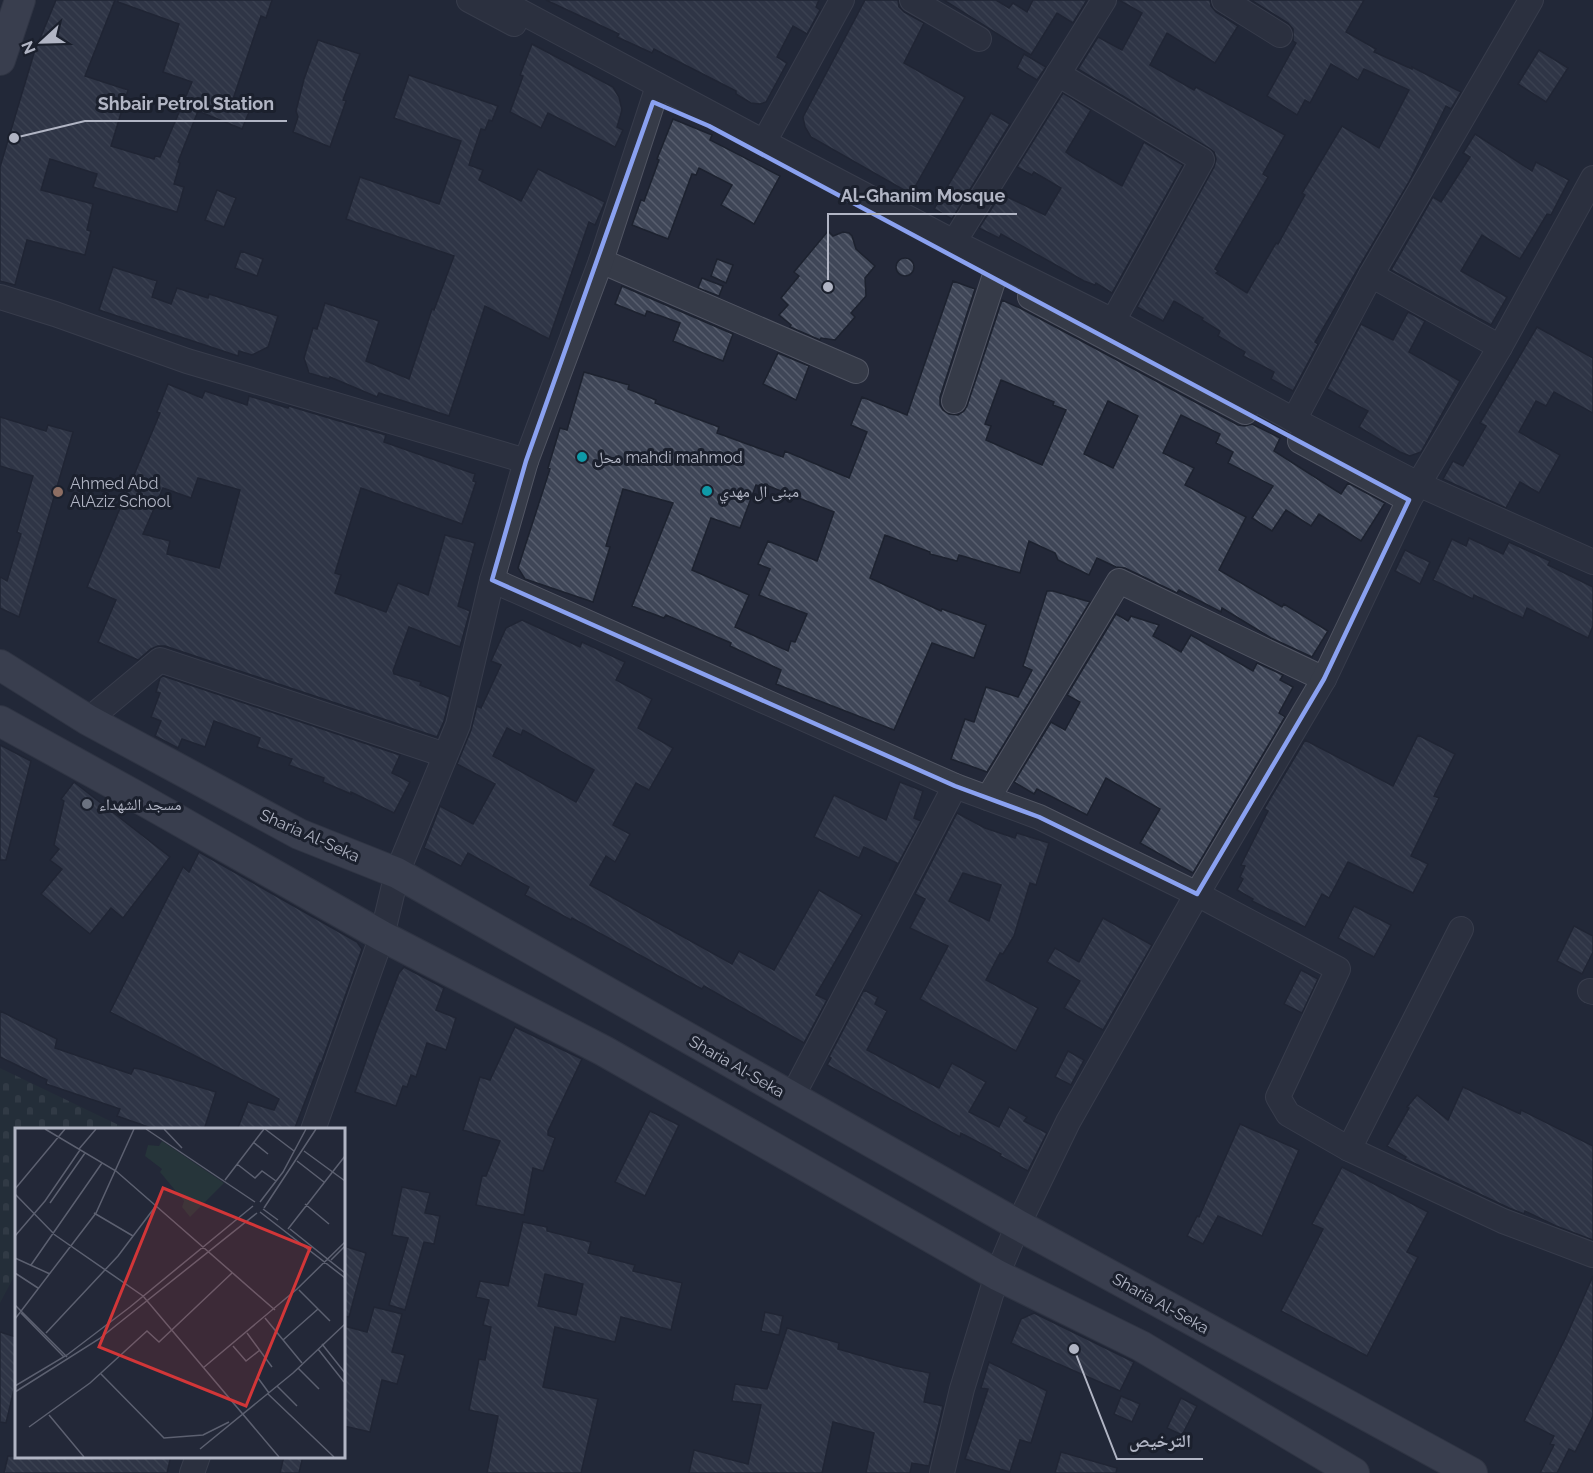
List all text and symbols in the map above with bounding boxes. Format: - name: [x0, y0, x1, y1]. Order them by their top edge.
- north arrow: [12, 12, 72, 72]
- text: N: [17, 38, 40, 57]
- callout: Shbair Petrol Station: [85, 85, 287, 121]
- text: Shbair Petrol Station: [98, 93, 274, 114]
- callout: Al-Ghanim Mosque: [828, 178, 1017, 214]
- text: Al-Ghanim Mosque: [841, 185, 1005, 206]
- place label: محل mahdi mahmod: [594, 448, 743, 468]
- marker: محل mahdi mahmod: [575, 450, 589, 464]
- place label: Ahmed Abd AlAziz School: [70, 474, 171, 511]
- place label: مبنى ال مهدي: [719, 482, 799, 504]
- marker: مبنى ال مهدي: [700, 484, 714, 498]
- marker: Ahmed Abd AlAziz School: [51, 485, 65, 499]
- place label: مسجد الشهداء: [99, 795, 182, 814]
- marker: مسجد الشهداء: [80, 797, 94, 811]
- street label: Sharia Al-Seka: [257, 805, 363, 866]
- street label: Sharia Al-Seka: [686, 1031, 788, 1101]
- inset map: [15, 1128, 345, 1458]
- street label: Sharia Al-Seka: [1109, 1269, 1212, 1338]
- callout: الترخيص: [1117, 1423, 1203, 1459]
- text: الترخيص: [1129, 1430, 1191, 1452]

